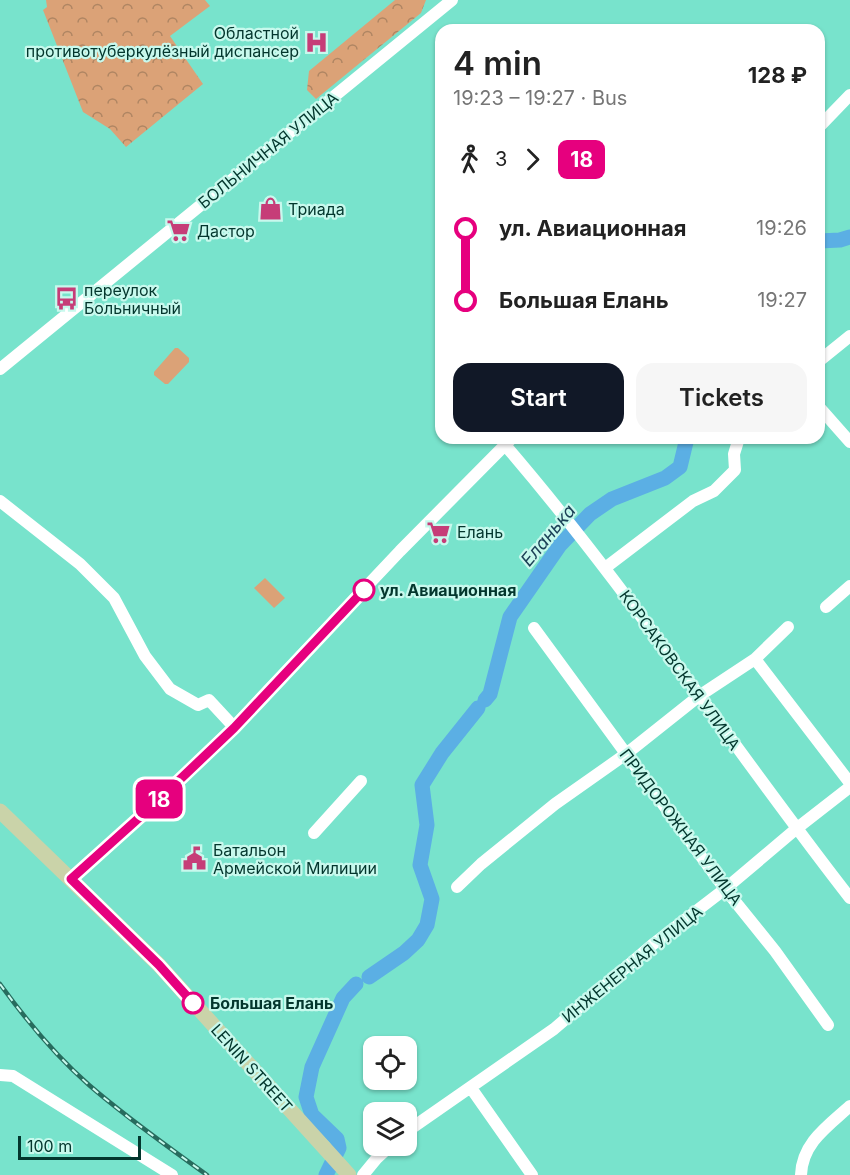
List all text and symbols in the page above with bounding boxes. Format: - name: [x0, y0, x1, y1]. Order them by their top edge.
- place label: Областной противотуберкулёзный диспансер: [26, 23, 299, 61]
- hospital icon: Областной противотуберкулёзный диспансер: [304, 29, 330, 55]
- text: 4 min: [453, 43, 542, 83]
- text: 128 ₽: [748, 62, 807, 88]
- text: 19:23 – 19:27 · Bus: [453, 86, 627, 110]
- street label: БОЛЬНИЧНАЯ УЛИЦА: [194, 87, 342, 213]
- icon: walk: [453, 143, 486, 176]
- icon: forward: [516, 143, 549, 176]
- text: 3: [495, 147, 507, 171]
- text: 18: [570, 147, 593, 172]
- shop icon: Триада: [257, 196, 283, 222]
- place label: Триада: [288, 199, 345, 219]
- text: ул. Авиационная: [499, 215, 687, 241]
- text: 19:26: [756, 216, 807, 240]
- supermarket icon: Дастор: [166, 218, 192, 244]
- place label: Дастор: [197, 221, 255, 241]
- place label: переулок Больничный: [84, 280, 181, 318]
- bus stop icon: переулок Больничный: [53, 286, 79, 312]
- text: Большая Елань: [499, 287, 669, 313]
- text: 19:27: [757, 288, 807, 312]
- button: Start: [453, 363, 624, 432]
- button: Tickets: [636, 363, 807, 432]
- water label: Еланька: [516, 500, 580, 570]
- supermarket icon: Елань: [426, 519, 452, 545]
- place label: Елань: [457, 522, 503, 542]
- marker: ул. Авиационная: [353, 579, 375, 601]
- place label: ул. Авиационная: [380, 580, 516, 600]
- street label: КОРСАКОВСКАЯ УЛИЦА: [615, 586, 745, 754]
- street label: ПРИДОРОЖНАЯ УЛИЦА: [616, 745, 746, 909]
- line badge: 18: [132, 780, 186, 818]
- text: 18: [148, 787, 170, 812]
- place label: Батальон Армейской Милиции: [213, 840, 377, 878]
- public building icon: Батальон Армейской Милиции: [182, 846, 208, 872]
- street label: ИНЖЕНЕРНАЯ УЛИЦА: [558, 901, 706, 1027]
- marker: Большая Елань: [182, 992, 204, 1014]
- place label: Большая Елань: [210, 993, 333, 1013]
- street label: LENIN STREET: [207, 1020, 297, 1116]
- map controls: [363, 1036, 417, 1156]
- button: locate: [363, 1036, 417, 1090]
- button: layers: [363, 1102, 417, 1156]
- scale bar: [18, 1133, 141, 1160]
- text: 100 m: [27, 1136, 72, 1156]

